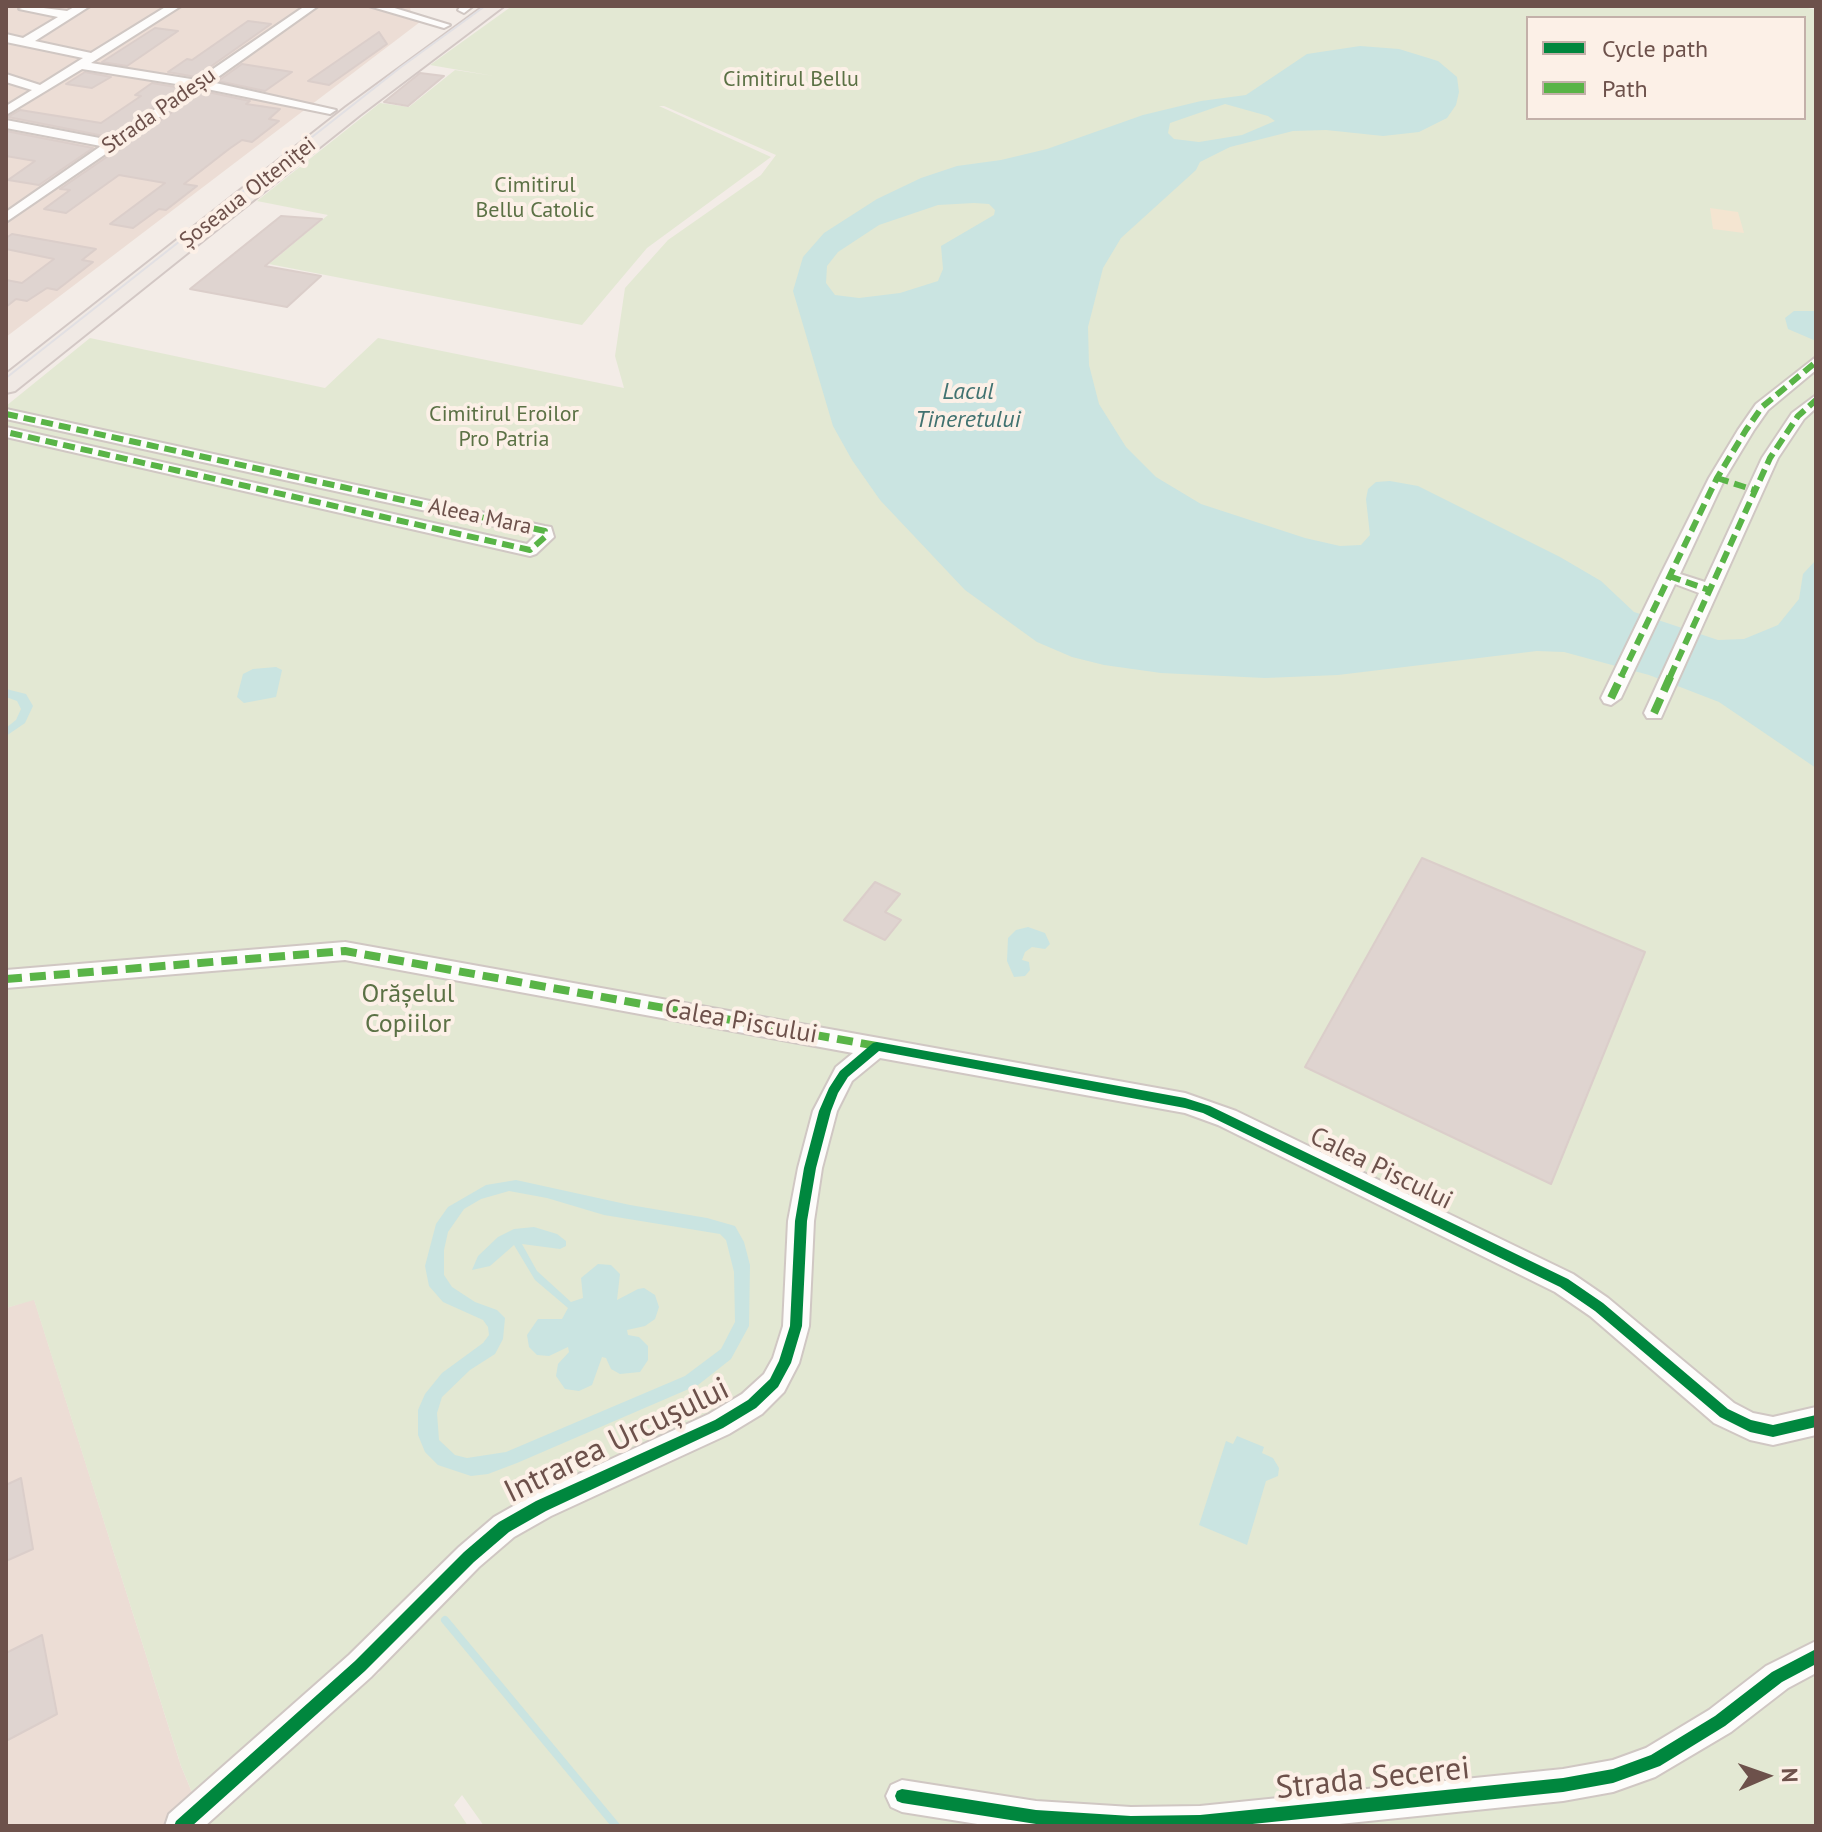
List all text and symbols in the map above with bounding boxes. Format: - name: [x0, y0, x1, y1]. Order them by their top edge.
- legend: [1526, 16, 1806, 120]
- text: Cycle path: [1602, 33, 1708, 64]
- street label: Strada Padeșu: [97, 62, 221, 160]
- park label: Cimitirul Bellu: [723, 67, 859, 93]
- text: Path: [1602, 73, 1648, 104]
- street label: Șoseaua Olteniței: [175, 132, 321, 254]
- park label: Cimitirul Bellu Catolic: [476, 173, 594, 224]
- water label: Lacul Tineretului: [915, 378, 1021, 434]
- park label: Cimitirul Eroilor Pro Patria: [429, 402, 579, 454]
- street label: Aleea Mara: [426, 493, 534, 541]
- park label: Orășelul Copiilor: [362, 979, 454, 1040]
- street label: Calea Piscului: [662, 993, 820, 1051]
- street label: Calea Piscului: [1305, 1121, 1457, 1217]
- street label: Intrarea Urcușului: [498, 1370, 736, 1512]
- north arrow: [1726, 1736, 1806, 1816]
- street label: Strada Secerei: [1274, 1750, 1472, 1808]
- text: N: [1776, 1767, 1804, 1783]

